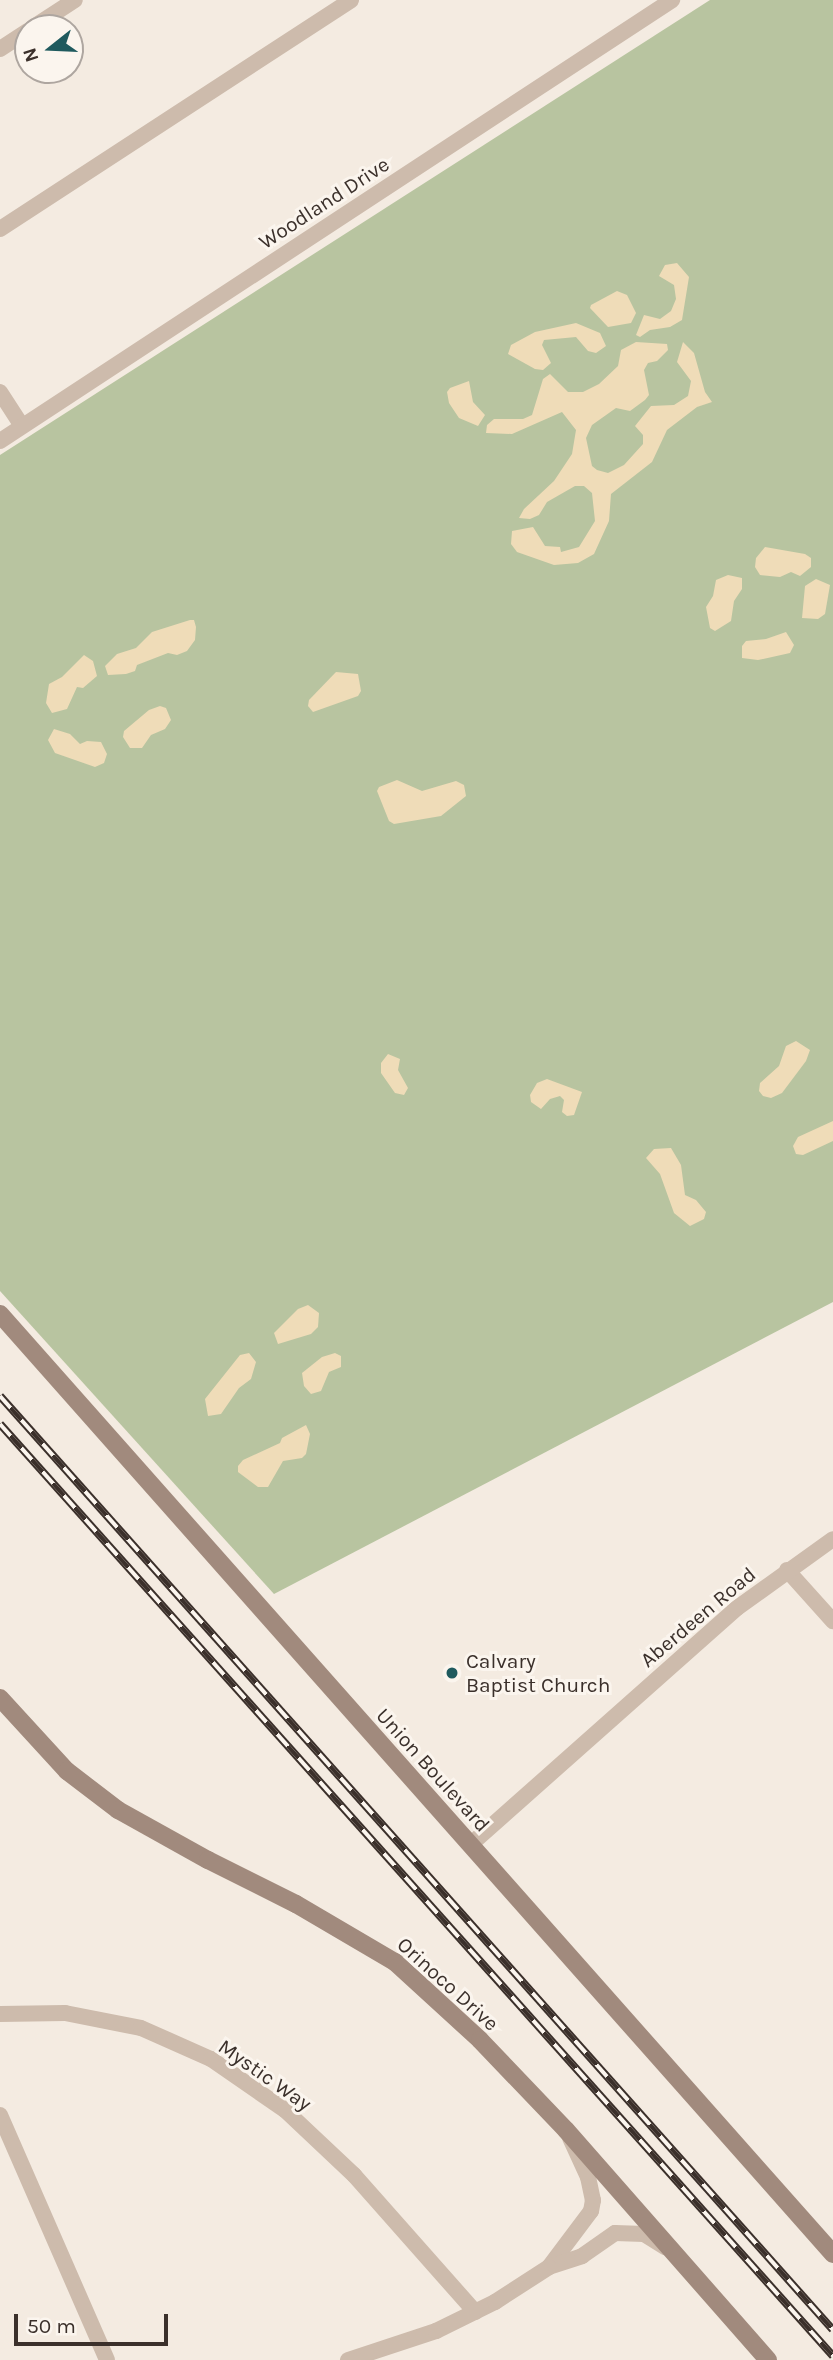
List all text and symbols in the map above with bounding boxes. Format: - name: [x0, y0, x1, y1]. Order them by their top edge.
- north arrow: [14, 14, 84, 84]
- text: N: [18, 45, 43, 65]
- street label: Woodland Drive: [254, 152, 394, 254]
- street label: Aberdeen Road: [635, 1561, 761, 1673]
- place label: Calvary Baptist Church: [466, 1648, 610, 1698]
- marker: Calvary Baptist Church: [444, 1665, 460, 1681]
- street label: Union Boulevard: [371, 1703, 495, 1837]
- street label: Orinoco Drive: [392, 1932, 504, 2036]
- street label: Mystic Way: [214, 2034, 316, 2116]
- scale bar: [18, 2300, 172, 2344]
- text: 50 m: [27, 2314, 76, 2338]

